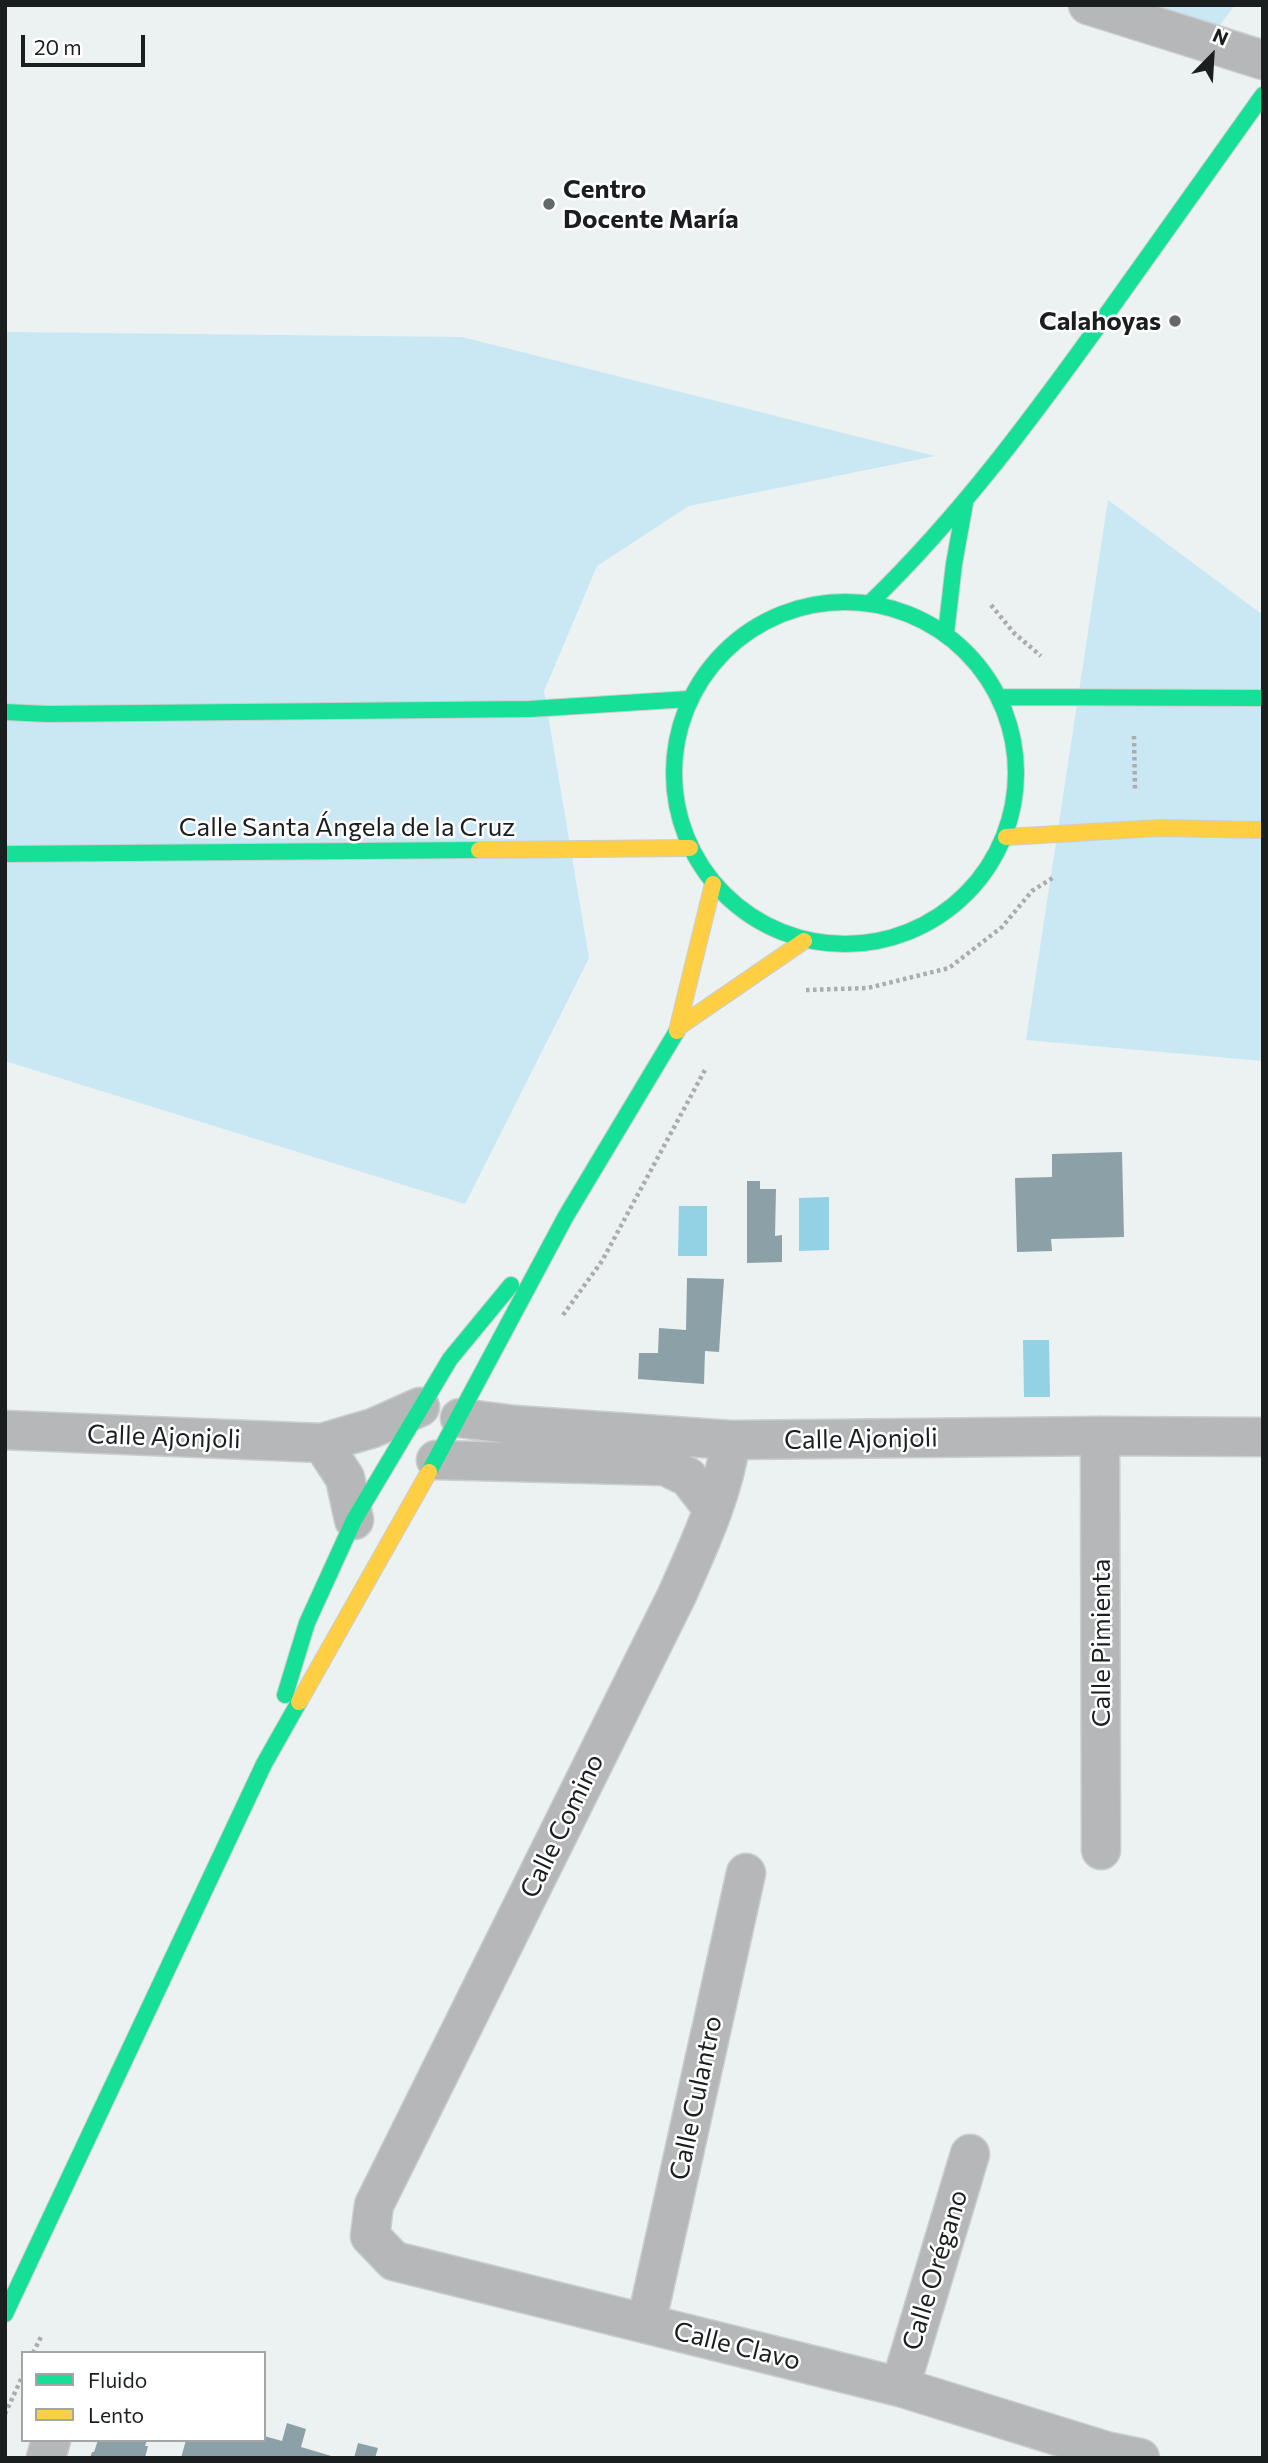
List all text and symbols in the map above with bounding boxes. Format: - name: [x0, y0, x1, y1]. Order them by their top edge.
- scale bar: [24, 21, 149, 65]
- north arrow: [1177, 21, 1247, 91]
- text: N: [1210, 23, 1232, 50]
- text: 20 m: [34, 34, 82, 59]
- place label: Centro Docente María: [563, 173, 739, 234]
- marker: Centro Docente María: [541, 196, 557, 212]
- place label: Calahoyas: [1039, 305, 1161, 337]
- marker: Calahoyas: [1167, 313, 1183, 329]
- street label: Calle Santa Ángela de la Cruz: [179, 811, 515, 843]
- street label: Calle Ajonjoli: [87, 1419, 241, 1455]
- street label: Calle Ajonjoli: [784, 1422, 938, 1456]
- street label: Calle Pimienta: [1085, 1559, 1117, 1727]
- street label: Calle Comino: [514, 1749, 610, 1903]
- street label: Calle Culantro: [663, 2013, 729, 2183]
- street label: Calle Orégano: [896, 2186, 974, 2354]
- street label: Calle Clavo: [670, 2315, 804, 2377]
- legend: [21, 2351, 266, 2442]
- text: Fluido: [88, 2367, 147, 2392]
- text: Lento: [88, 2402, 144, 2427]

